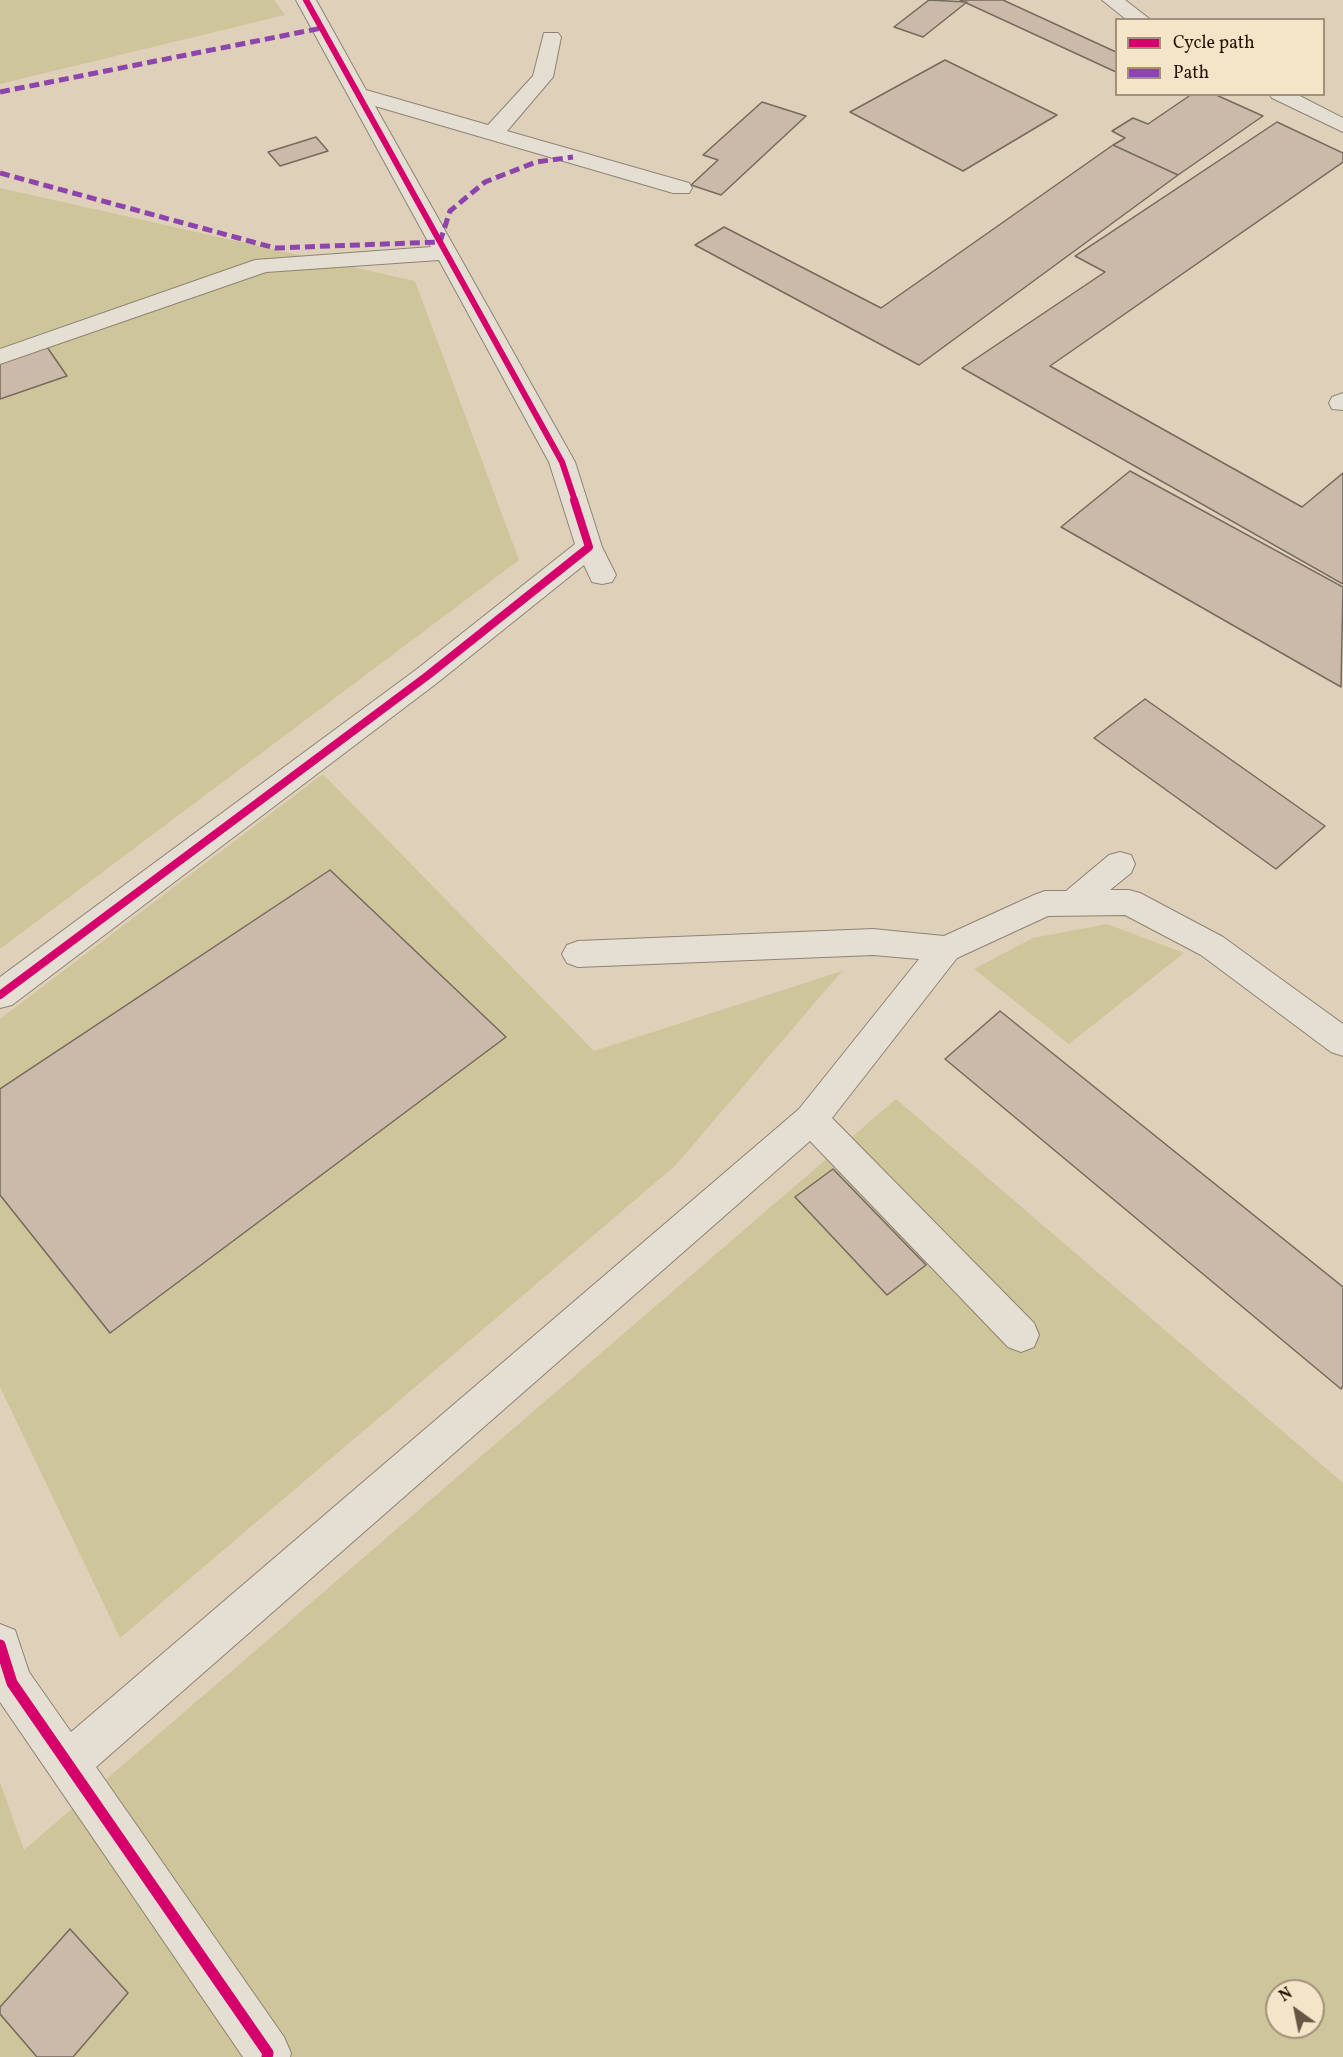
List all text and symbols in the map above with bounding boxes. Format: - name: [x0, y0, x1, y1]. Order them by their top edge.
- legend: [1115, 18, 1325, 96]
- text: Cycle path: [1173, 31, 1255, 56]
- text: Path: [1173, 61, 1209, 86]
- north arrow: [1265, 1979, 1325, 2039]
- text: N: [1275, 1983, 1297, 2008]

